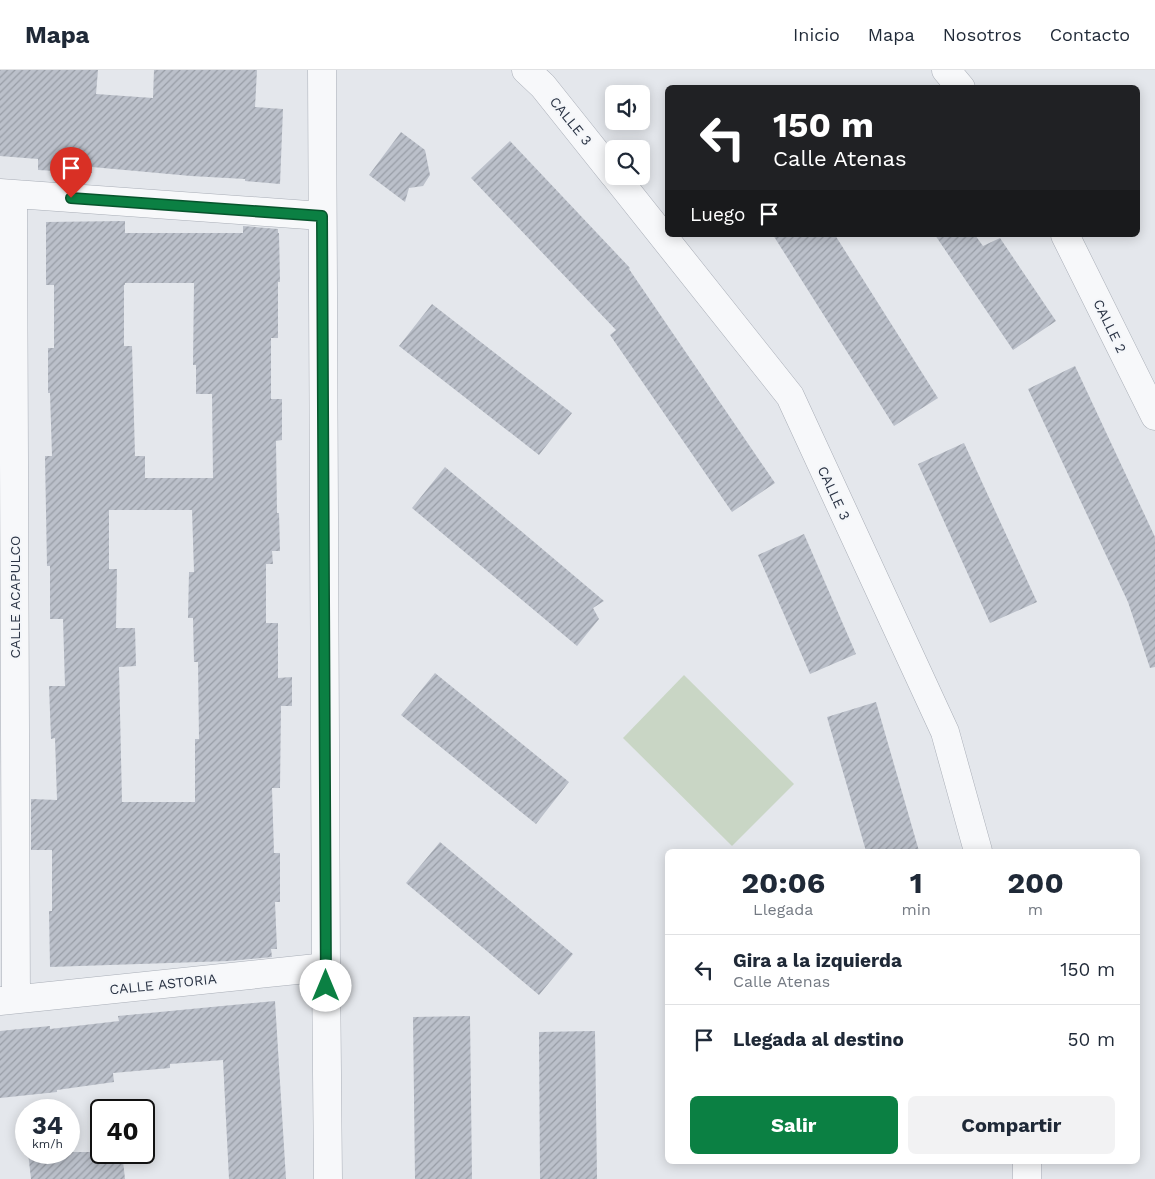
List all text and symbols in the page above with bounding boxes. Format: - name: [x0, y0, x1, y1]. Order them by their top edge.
- text: Mapa: [25, 21, 90, 49]
- text: Inicio: [793, 24, 840, 45]
- text: Mapa: [868, 24, 915, 45]
- text: Nosotros: [943, 24, 1022, 45]
- text: Contacto: [1050, 24, 1130, 45]
- map controls: [605, 85, 650, 185]
- button: sound: [605, 85, 650, 130]
- street label: CALLE 3: [547, 94, 595, 148]
- text: 150 m: [773, 104, 874, 146]
- icon: left: [690, 105, 755, 170]
- button: search: [605, 140, 650, 185]
- text: Calle Atenas: [773, 146, 907, 171]
- pin: [50, 147, 92, 198]
- icon: arrive: [57, 154, 85, 182]
- icon: arrive: [755, 200, 783, 228]
- text: Luego: [690, 203, 745, 226]
- street label: CALLE 2: [1090, 297, 1130, 355]
- street label: CALLE 3: [815, 464, 853, 522]
- street label: CALLE ACAPULCO: [7, 535, 23, 659]
- text: 20:06: [741, 865, 825, 900]
- text: 1: [910, 865, 923, 900]
- text: 200: [1007, 865, 1064, 900]
- text: Llegada: [753, 900, 813, 919]
- text: min: [902, 900, 931, 919]
- text: m: [1028, 900, 1043, 919]
- text: Gira a la izquierda: [733, 949, 902, 972]
- icon: left: [690, 956, 718, 984]
- text: 150 m: [1060, 958, 1115, 981]
- position arrow: [299, 959, 351, 1011]
- street label: CALLE ASTORIA: [109, 970, 217, 998]
- text: Calle Atenas: [733, 972, 830, 991]
- icon: arrive: [690, 1026, 718, 1054]
- text: Llegada al destino: [733, 1028, 904, 1051]
- text: 50 m: [1068, 1028, 1115, 1051]
- button: Salir: [690, 1096, 898, 1154]
- button: Compartir: [908, 1096, 1115, 1154]
- speed limit sign: 40: [90, 1099, 155, 1164]
- text: 34: [32, 1111, 63, 1140]
- text: km/h: [32, 1137, 63, 1151]

